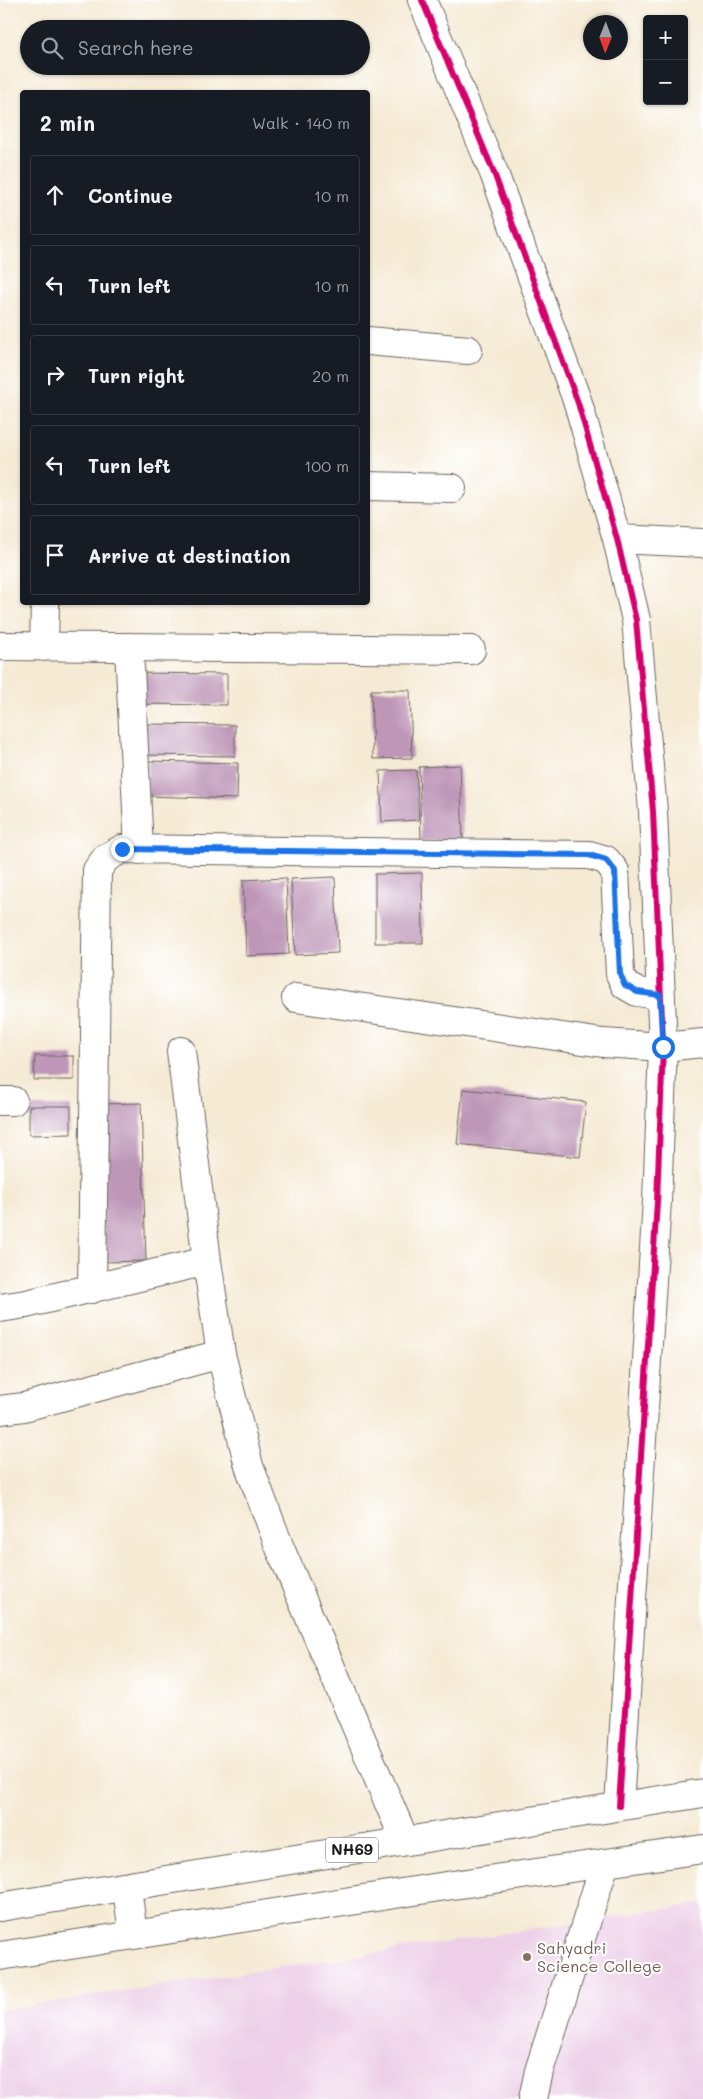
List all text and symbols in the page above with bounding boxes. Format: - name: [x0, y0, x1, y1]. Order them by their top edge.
- north arrow: [583, 15, 628, 60]
- map controls: [643, 15, 688, 105]
- button: +: [643, 15, 688, 60]
- search box: [20, 20, 370, 75]
- icon: search: [38, 34, 66, 62]
- text: Search here: [78, 35, 194, 60]
- button: −: [643, 60, 688, 105]
- text: 2 min: [40, 109, 95, 136]
- text: Walk · 140 m: [252, 112, 350, 133]
- icon: ahead: [41, 181, 69, 209]
- text: Continue: [88, 183, 173, 208]
- text: 10 m: [314, 185, 349, 206]
- icon: left: [41, 271, 69, 299]
- text: Turn left: [88, 273, 171, 298]
- text: 10 m: [314, 275, 349, 296]
- icon: right: [41, 361, 69, 389]
- text: Turn right: [88, 363, 185, 388]
- text: 20 m: [312, 365, 349, 386]
- icon: left: [41, 451, 69, 479]
- text: Turn left: [88, 453, 171, 478]
- text: 100 m: [304, 455, 349, 476]
- icon: arrive: [41, 541, 69, 569]
- text: Arrive at destination: [88, 543, 291, 568]
- route end: [111, 838, 134, 861]
- route start: [652, 1036, 675, 1059]
- road number: NH69: [326, 1838, 378, 1862]
- place label: Sahyadri Science College: [537, 1937, 662, 1976]
- marker: Sahyadri Science College: [521, 1951, 533, 1963]

